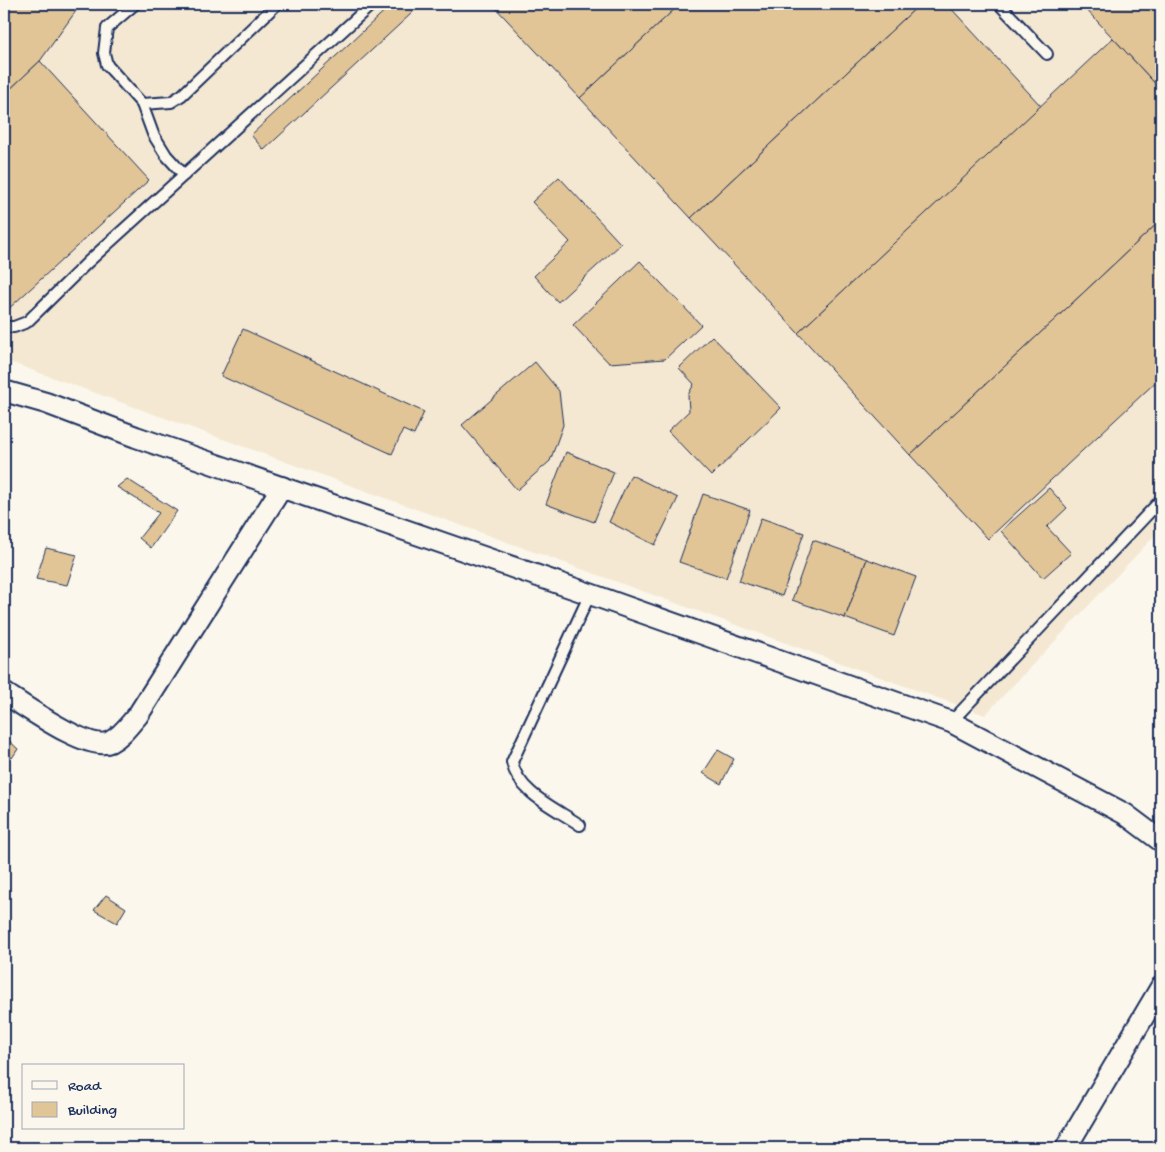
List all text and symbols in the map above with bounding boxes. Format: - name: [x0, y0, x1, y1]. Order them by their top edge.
- legend: [22, 1064, 185, 1130]
- text: Road: [68, 1078, 102, 1096]
- text: Building: [67, 1102, 117, 1120]

